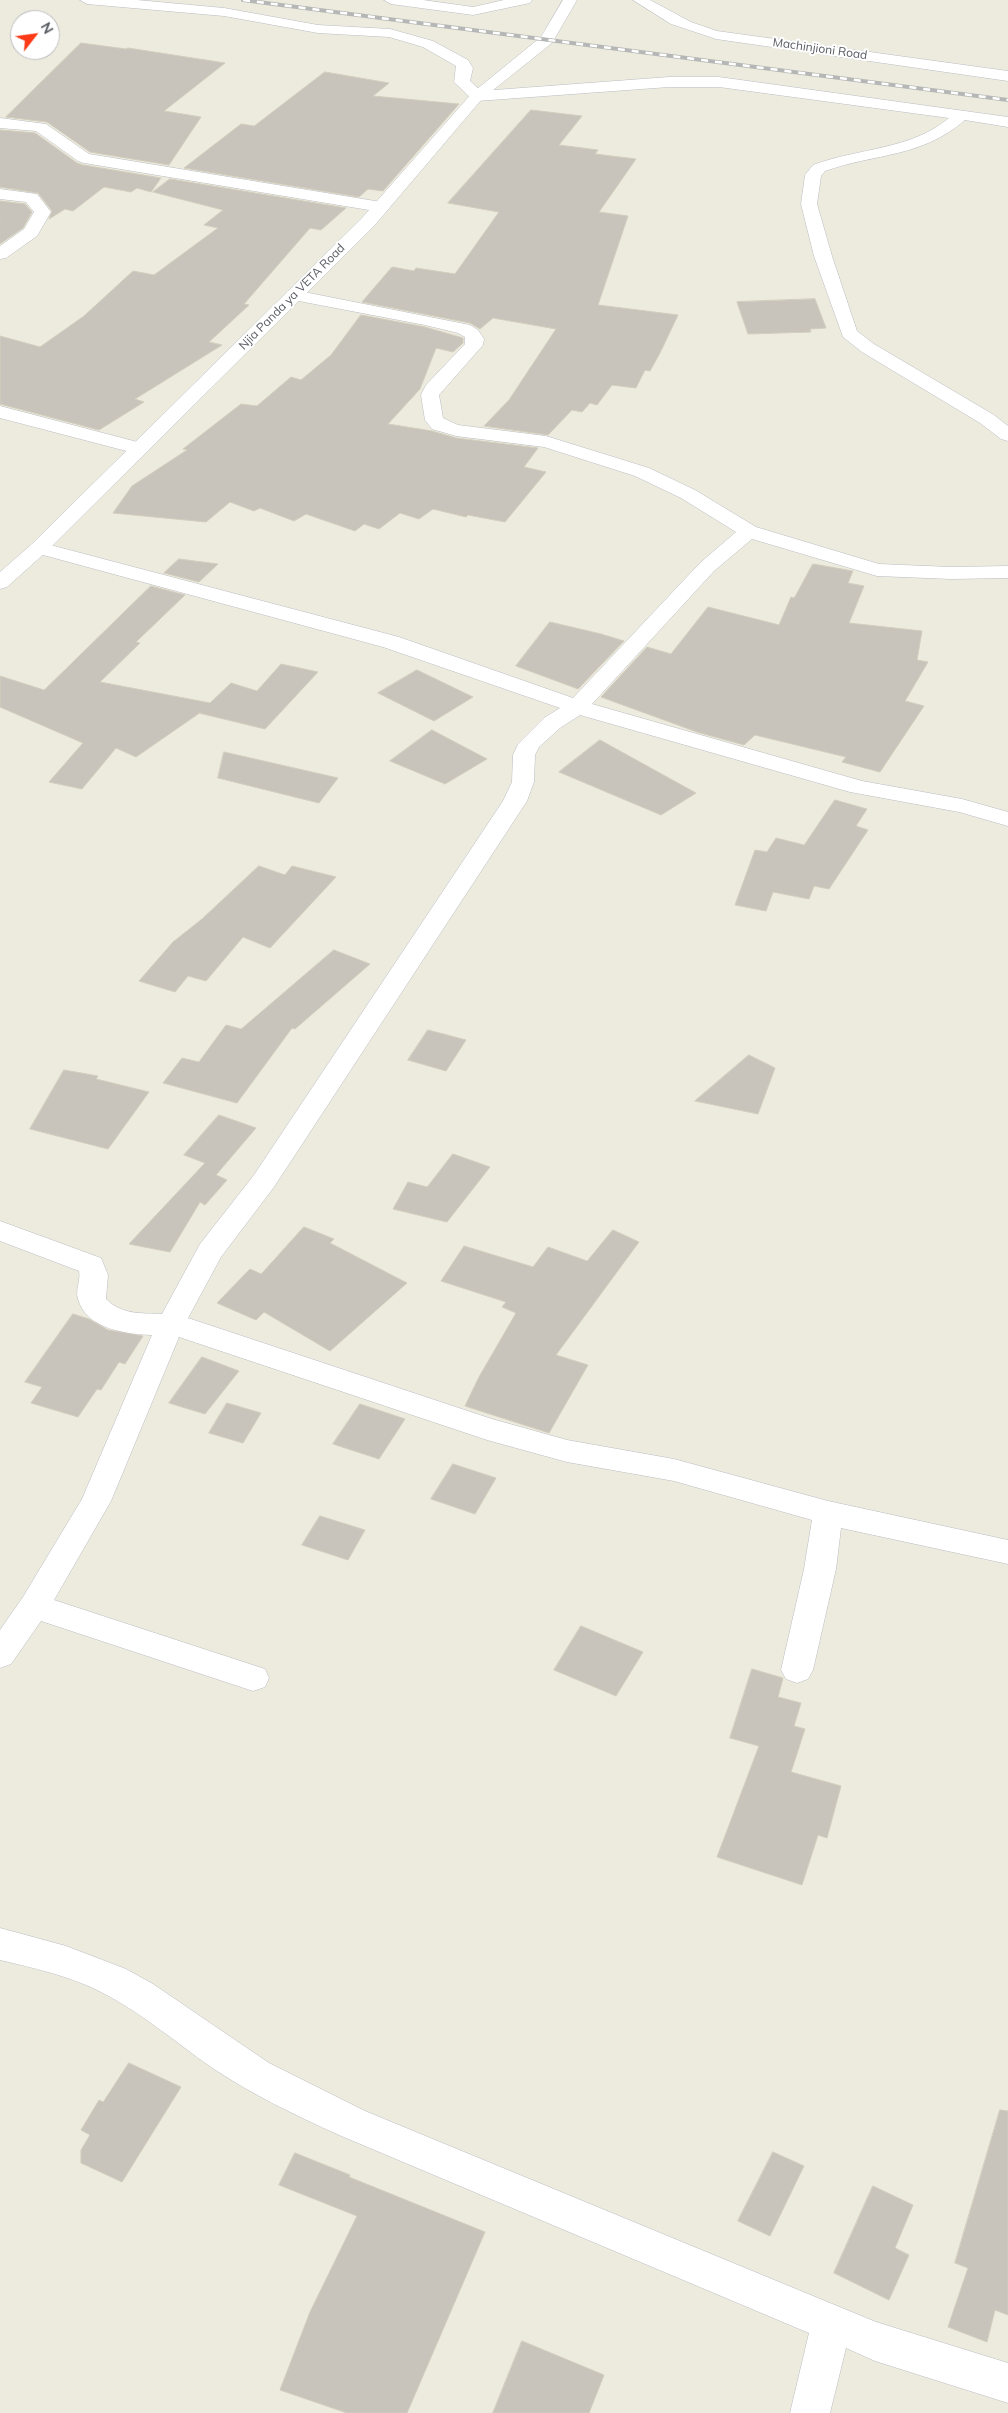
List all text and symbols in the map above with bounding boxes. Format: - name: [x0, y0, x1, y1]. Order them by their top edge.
- north arrow: [10, 10, 60, 60]
- text: N: [37, 19, 58, 37]
- street label: Machinjioni Road: [772, 35, 868, 63]
- street label: Njia Panda ya VETA Road: [236, 241, 348, 353]

